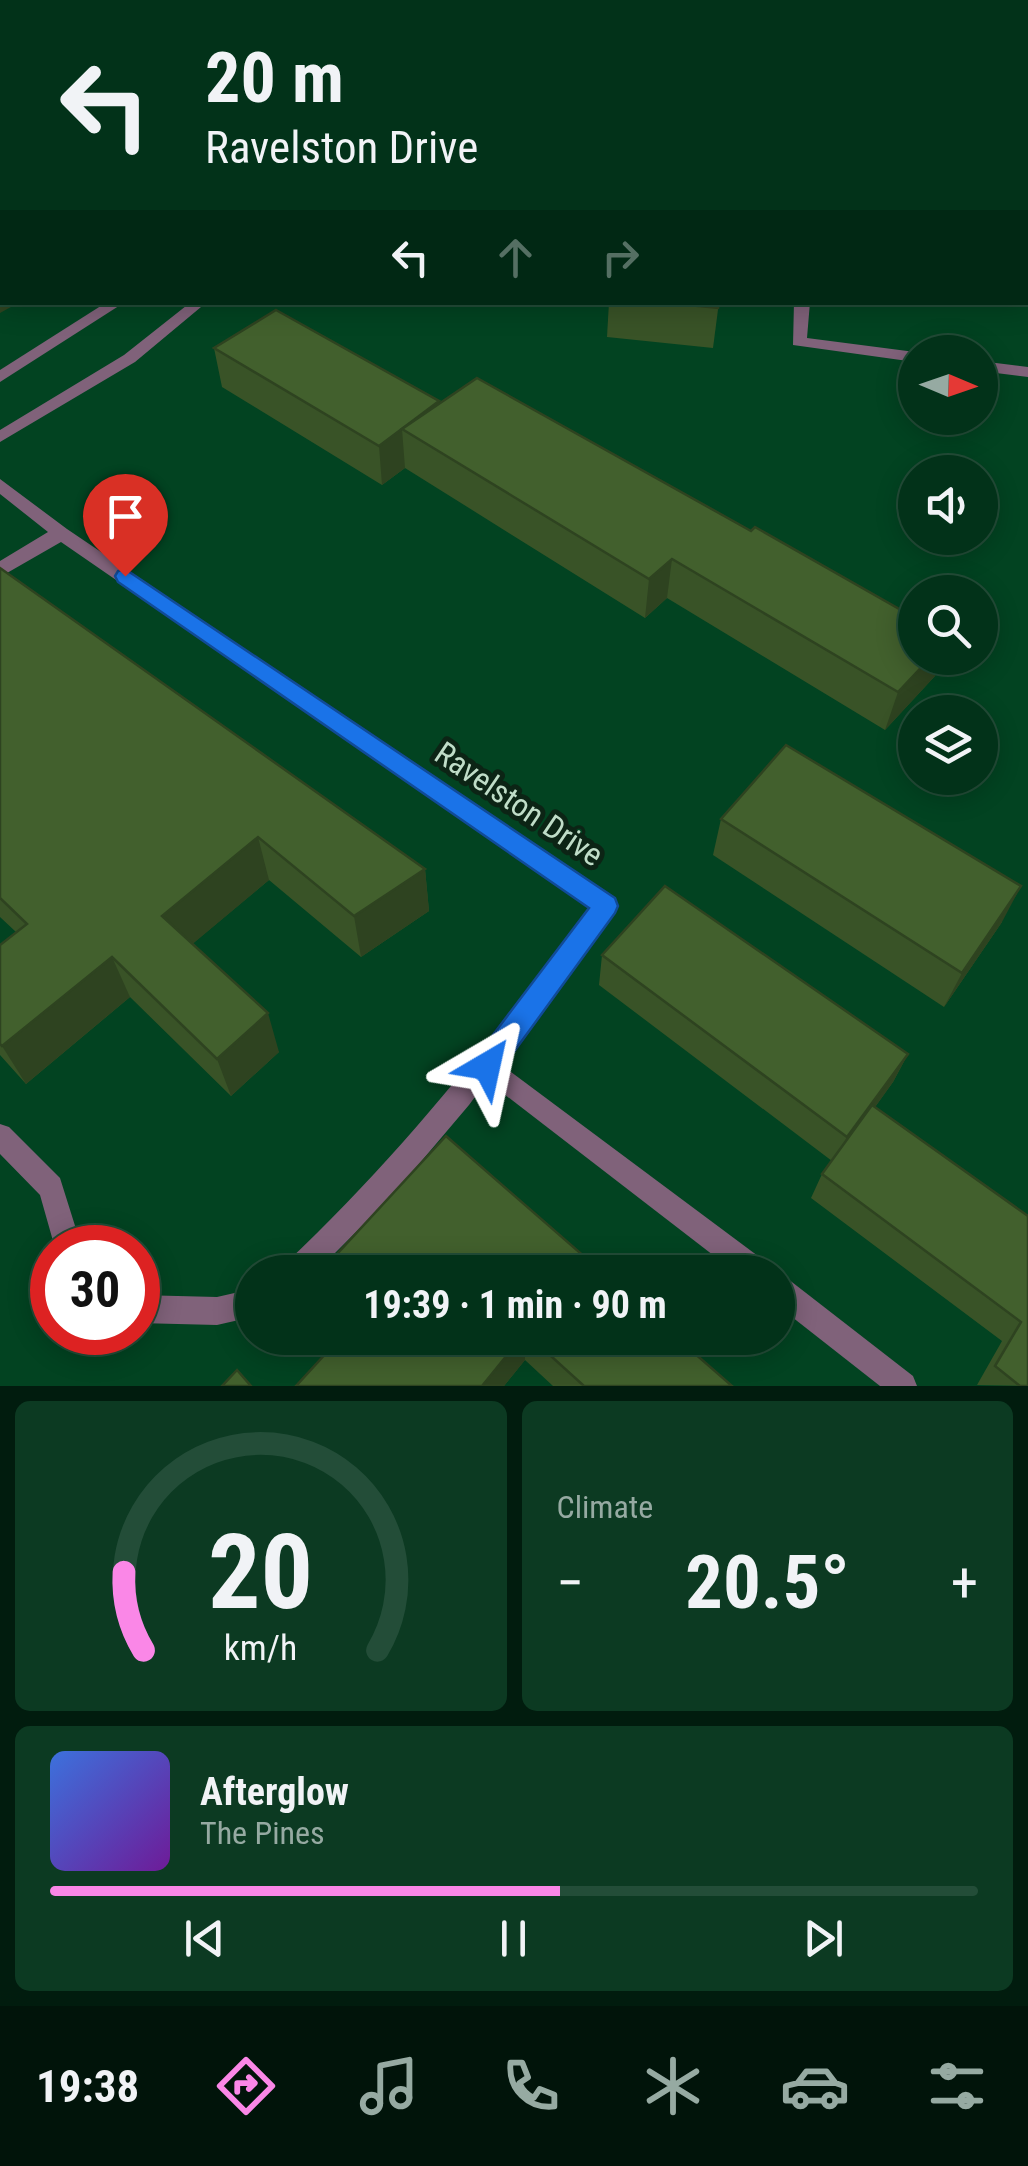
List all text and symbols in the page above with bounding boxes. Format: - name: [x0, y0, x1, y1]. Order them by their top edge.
- text: 20 m: [205, 37, 344, 119]
- icon: left: [40, 40, 170, 170]
- text: Ravelston Drive: [205, 121, 478, 174]
- icon: left: [383, 230, 438, 285]
- icon: ahead: [488, 230, 543, 285]
- icon: right: [593, 230, 648, 285]
- north arrow: [898, 335, 998, 435]
- map controls: [898, 335, 998, 795]
- button: sound: [898, 455, 998, 555]
- pin: [83, 474, 168, 577]
- icon: arrive: [98, 489, 153, 544]
- button: search: [898, 575, 998, 675]
- button: layers: [898, 695, 998, 795]
- street label: Ravelston Drive: [428, 734, 610, 874]
- position arrow: [435, 1014, 539, 1118]
- speed limit sign: 30: [30, 1225, 160, 1355]
- text: 19:39 · 1 min · 90 m: [363, 1283, 667, 1327]
- text: Climate: [557, 1488, 653, 1526]
- text: 20: [208, 1512, 313, 1633]
- text: 20.5°: [685, 1538, 850, 1626]
- text: −: [557, 1551, 584, 1615]
- text: +: [951, 1551, 978, 1615]
- text: km/h: [224, 1627, 298, 1669]
- text: Afterglow: [200, 1770, 349, 1814]
- text: The Pines: [200, 1814, 325, 1852]
- icon: previous: [177, 1911, 232, 1966]
- icon: pause: [486, 1911, 541, 1966]
- icon: next: [796, 1911, 851, 1966]
- icon: directions: [211, 2051, 281, 2121]
- icon: music: [354, 2051, 424, 2121]
- icon: phone: [496, 2051, 566, 2121]
- icon: climate: [638, 2051, 708, 2121]
- icon: car: [780, 2051, 850, 2121]
- icon: filters: [922, 2051, 992, 2121]
- text: 19:38: [36, 2060, 139, 2113]

